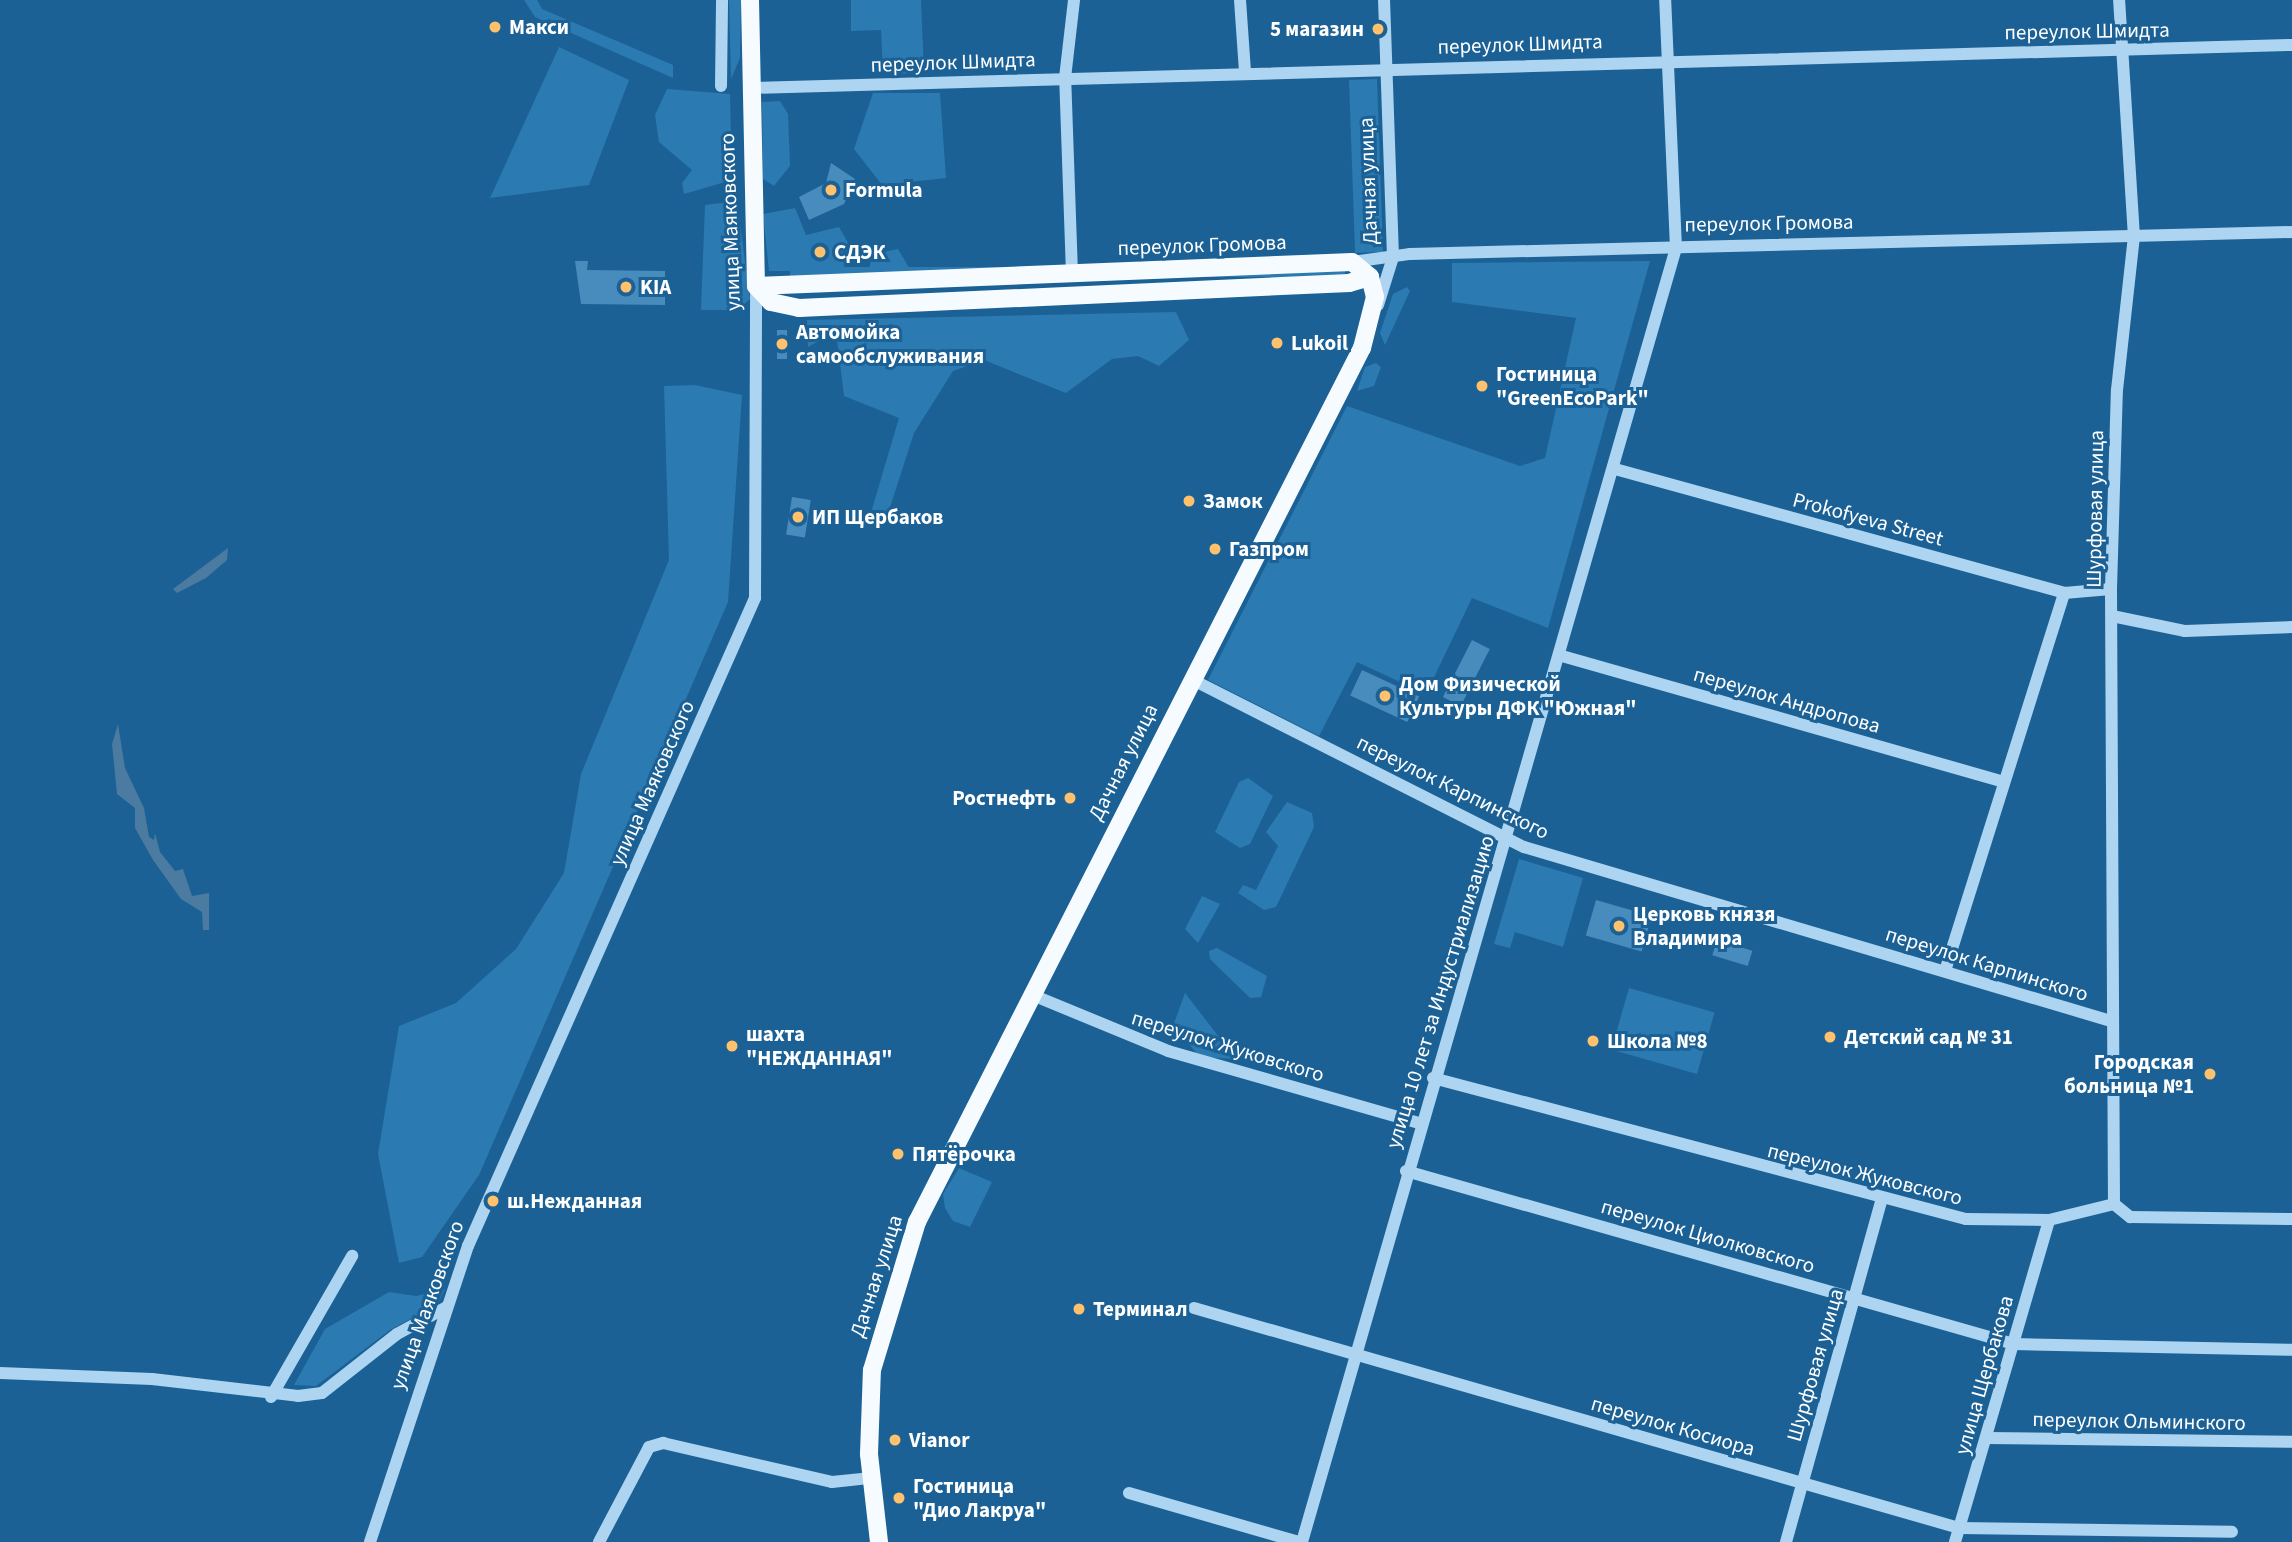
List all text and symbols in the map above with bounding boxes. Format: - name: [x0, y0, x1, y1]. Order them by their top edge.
- place label: Макси: [509, 14, 569, 40]
- place label: 5 магазин: [1270, 16, 1364, 42]
- street label: переулок Шмидта: [2004, 17, 2170, 45]
- marker: Макси: [487, 19, 503, 35]
- marker: 5 магазин: [1370, 21, 1386, 37]
- street label: переулок Шмидта: [1437, 29, 1603, 59]
- street label: переулок Шмидта: [870, 47, 1036, 77]
- street label: Дачная улица: [1353, 117, 1383, 245]
- street label: улица Маяковского: [714, 133, 746, 311]
- place label: Formula: [845, 177, 923, 203]
- marker: Formula: [823, 182, 839, 198]
- street label: переулок Громова: [1684, 209, 1854, 237]
- street label: переулок Громова: [1117, 229, 1287, 261]
- place label: СДЭК: [834, 239, 885, 265]
- marker: СДЭК: [812, 244, 828, 260]
- place label: KIA: [640, 274, 671, 300]
- marker: KIA: [618, 279, 634, 295]
- place label: Автомойка самообслуживания: [796, 319, 984, 369]
- place label: Lukoil: [1291, 330, 1348, 356]
- marker: Lukoil: [1269, 335, 1285, 351]
- marker: Автомойка самообслуживания: [774, 336, 790, 352]
- place label: Гостиница "GreenEcoPark": [1496, 361, 1649, 411]
- marker: Гостиница "GreenEcoPark": [1474, 378, 1490, 394]
- street label: Шурфовая улица: [2081, 430, 2109, 588]
- street label: Prokofyeva Street: [1790, 487, 1946, 551]
- place label: Замок: [1203, 488, 1263, 514]
- marker: Замок: [1181, 493, 1197, 509]
- place label: ИП Щербаков: [812, 504, 943, 530]
- marker: ИП Щербаков: [790, 509, 806, 525]
- place label: Газпром: [1229, 536, 1309, 562]
- marker: Газпром: [1207, 541, 1223, 557]
- street label: переулок Андропова: [1691, 661, 1883, 739]
- place label: Дом Физической Культуры ДФК "Южная": [1399, 671, 1637, 721]
- marker: Дом Физической Культуры ДФК "Южная": [1377, 688, 1393, 704]
- street label: улица Маяковского: [604, 697, 700, 869]
- street label: Дачная улица: [1083, 700, 1163, 824]
- street label: переулок Карпинского: [1353, 729, 1553, 845]
- place label: Ростнефть: [952, 785, 1056, 811]
- marker: Ростнефть: [1062, 790, 1078, 806]
- street label: улица 10 лет за Индустриализацию: [1380, 833, 1500, 1151]
- place label: Церковь князя Владимира: [1633, 901, 1775, 951]
- marker: Церковь князя Владимира: [1611, 918, 1627, 934]
- street label: переулок Карпинского: [1883, 921, 2091, 1007]
- street label: переулок Жуковского: [1129, 1005, 1327, 1087]
- place label: шахта "НЕЖДАННАЯ": [746, 1021, 893, 1071]
- place label: Детский сад № 31: [1844, 1024, 2013, 1050]
- place label: Школа №8: [1607, 1028, 1707, 1054]
- marker: Детский сад № 31: [1822, 1029, 1838, 1045]
- marker: Школа №8: [1585, 1033, 1601, 1049]
- marker: шахта "НЕЖДАННАЯ": [724, 1038, 740, 1054]
- place label: Городская больница №1: [2064, 1049, 2194, 1099]
- marker: Городская больница №1: [2200, 1064, 2220, 1084]
- street label: переулок Жуковского: [1765, 1138, 1965, 1210]
- place label: Пятёрочка: [912, 1141, 1016, 1167]
- marker: Пятёрочка: [890, 1146, 906, 1162]
- place label: ш.Нежданная: [507, 1188, 642, 1214]
- marker: ш.Нежданная: [485, 1193, 501, 1209]
- street label: переулок Циолковского: [1598, 1193, 1818, 1279]
- street label: Дачная улица: [844, 1212, 908, 1340]
- street label: улица Маяковского: [385, 1217, 469, 1393]
- street label: Шурфовая улица: [1781, 1286, 1849, 1444]
- street label: улица Щербакова: [1949, 1293, 2019, 1457]
- place label: Терминал: [1093, 1296, 1187, 1322]
- marker: Терминал: [1071, 1301, 1087, 1317]
- street label: переулок Косиора: [1588, 1391, 1758, 1461]
- street label: переулок Ольминского: [2032, 1407, 2246, 1435]
- place label: Vianor: [909, 1427, 970, 1453]
- marker: Vianor: [887, 1432, 903, 1448]
- place label: Гостиница "Дио Лакруа": [913, 1473, 1046, 1523]
- marker: Гостиница "Дио Лакруа": [891, 1490, 907, 1506]

